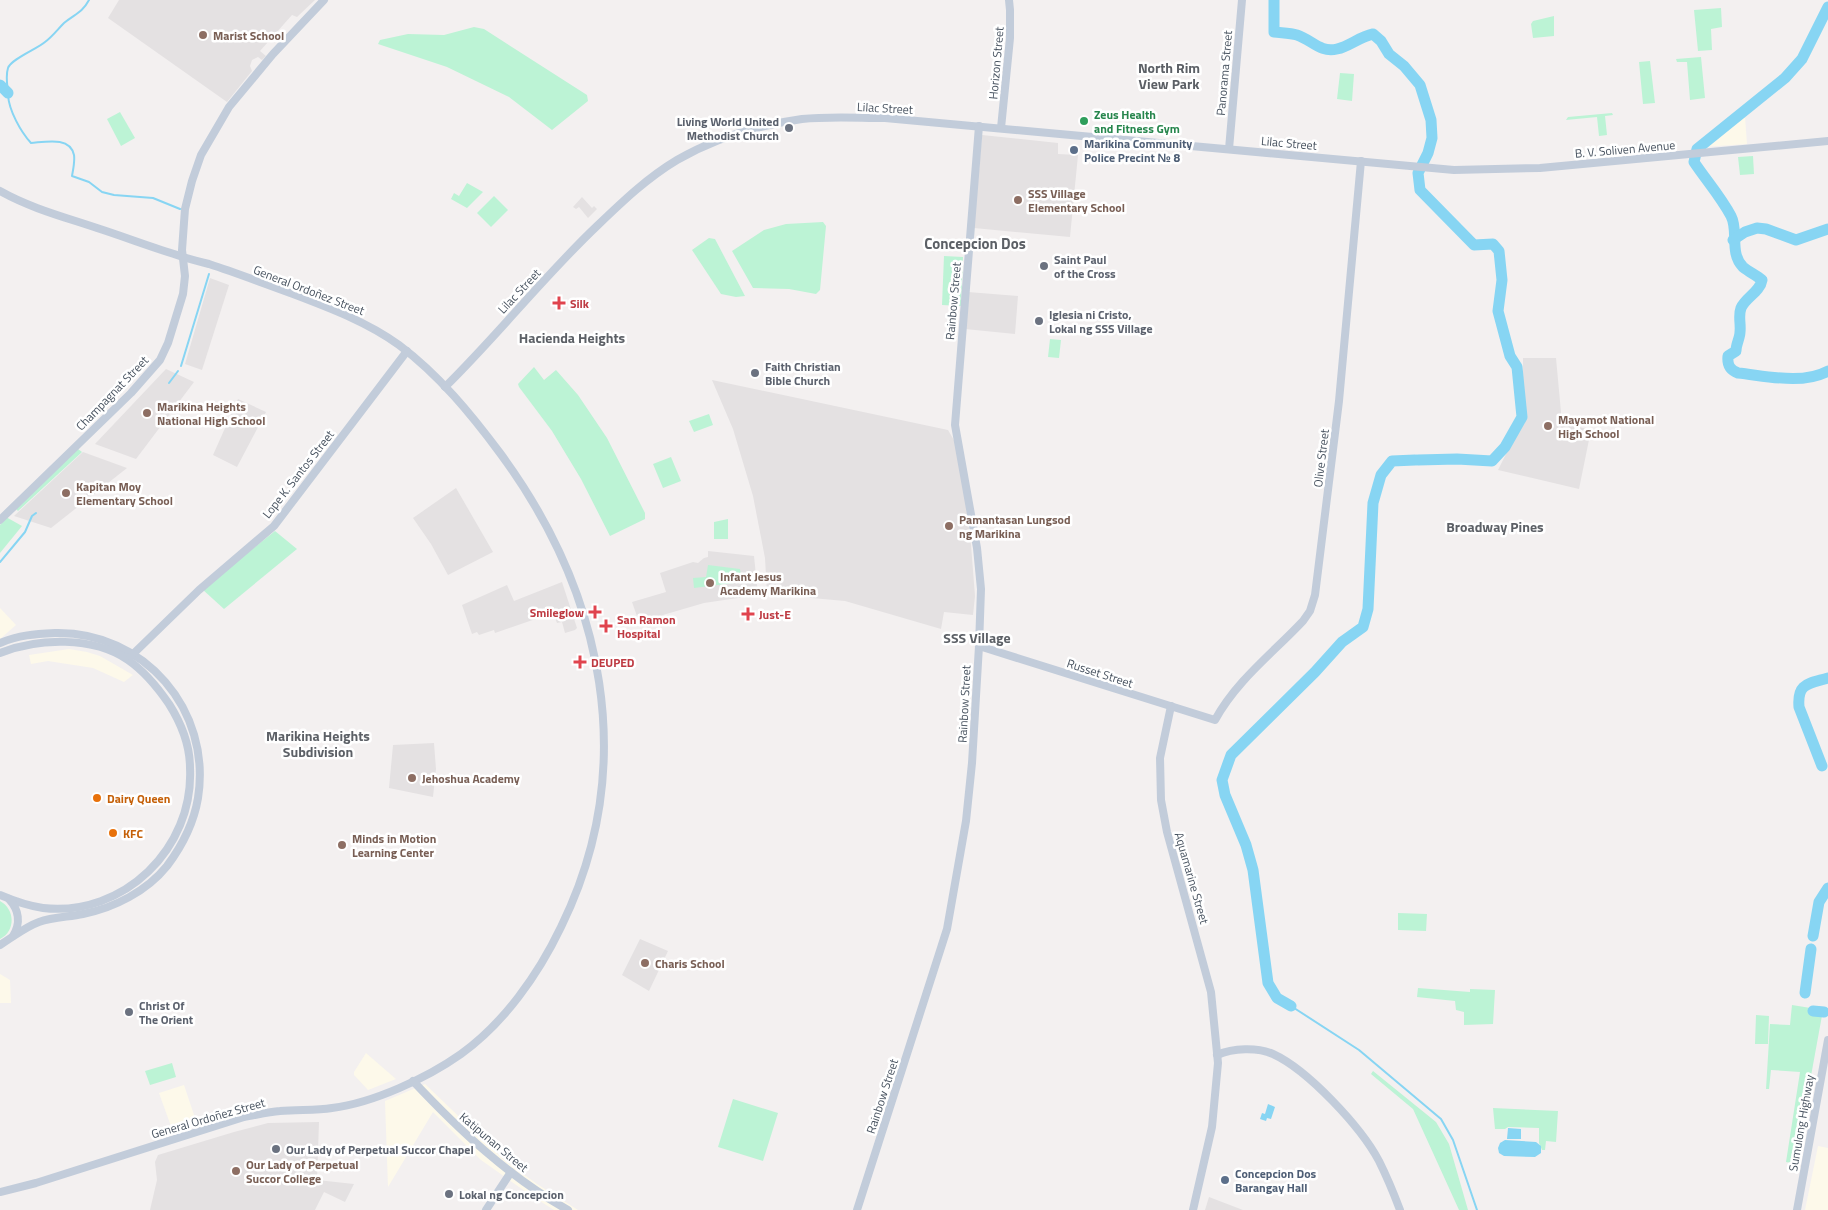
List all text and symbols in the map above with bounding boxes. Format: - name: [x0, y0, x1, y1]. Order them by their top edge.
- street label: Horizon Street: [983, 25, 1009, 100]
- place label: Marist School: [213, 26, 284, 45]
- marker: Marist School: [197, 29, 209, 41]
- street label: Panorama Street: [1211, 29, 1237, 116]
- district label: North Rim View Park: [1138, 57, 1200, 94]
- street label: Lilac Street: [857, 97, 914, 119]
- place label: Zeus Health and Fitness Gym: [1094, 105, 1180, 138]
- place label: Living World United Methodist Church: [677, 112, 779, 145]
- marker: Zeus Health and Fitness Gym: [1078, 115, 1090, 127]
- marker: Living World United Methodist Church: [783, 122, 795, 134]
- street label: Lilac Street: [1260, 131, 1318, 155]
- place label: Marikina Community Police Precint № 8: [1084, 134, 1192, 167]
- street label: B. V. Soliven Avenue: [1574, 135, 1676, 163]
- marker: Marikina Community Police Precint № 8: [1068, 144, 1080, 156]
- place label: SSS Village Elementary School: [1028, 184, 1125, 217]
- marker: SSS Village Elementary School: [1012, 194, 1024, 206]
- district label: Concepcion Dos: [924, 232, 1026, 255]
- place label: Saint Paul of the Cross: [1054, 250, 1116, 283]
- street label: General Ordoñez Street: [251, 260, 368, 320]
- marker: Saint Paul of the Cross: [1038, 260, 1050, 272]
- street label: Rainbow Street: [940, 261, 966, 341]
- street label: Lilac Street: [493, 263, 546, 318]
- place label: Silk: [570, 294, 590, 313]
- marker: Silk: [552, 296, 566, 310]
- place label: Iglesia ni Cristo, Lokal ng SSS Village: [1049, 305, 1153, 338]
- marker: Iglesia ni Cristo, Lokal ng SSS Village: [1033, 315, 1045, 327]
- district label: Hacienda Heights: [519, 327, 626, 348]
- street label: Champagnat Street: [71, 351, 153, 435]
- place label: Faith Christian Bible Church: [765, 357, 841, 390]
- marker: Faith Christian Bible Church: [749, 367, 761, 379]
- place label: Marikina Heights National High School: [157, 397, 265, 430]
- marker: Marikina Heights National High School: [141, 407, 153, 419]
- place label: Mayamot National High School: [1558, 410, 1654, 443]
- marker: Mayamot National High School: [1542, 420, 1554, 432]
- street label: Lope K. Santos Street: [257, 425, 339, 522]
- street label: Olive Street: [1308, 427, 1334, 488]
- place label: Kapitan Moy Elementary School: [76, 477, 173, 510]
- marker: Kapitan Moy Elementary School: [60, 487, 72, 499]
- place label: Pamantasan Lungsod ng Marikina: [959, 510, 1071, 543]
- district label: Broadway Pines: [1446, 516, 1544, 537]
- marker: Pamantasan Lungsod ng Marikina: [943, 520, 955, 532]
- place label: Infant Jesus Academy Marikina: [720, 567, 816, 600]
- marker: Infant Jesus Academy Marikina: [704, 577, 716, 589]
- place label: Smileglow: [530, 603, 584, 622]
- marker: Smileglow: [588, 605, 602, 619]
- place label: Just-E: [759, 605, 791, 624]
- marker: Just-E: [741, 607, 755, 621]
- place label: San Ramon Hospital: [617, 610, 676, 643]
- marker: San Ramon Hospital: [599, 619, 613, 633]
- district label: SSS Village: [943, 627, 1011, 648]
- place label: DEUPED: [591, 653, 635, 672]
- street label: Russet Street: [1064, 653, 1136, 693]
- marker: DEUPED: [573, 655, 587, 669]
- street label: Rainbow Street: [952, 664, 976, 743]
- district label: Marikina Heights Subdivision: [266, 725, 370, 762]
- place label: Jehoshua Academy: [422, 769, 520, 788]
- marker: Jehoshua Academy: [406, 772, 418, 784]
- place label: Dairy Queen: [107, 789, 170, 808]
- marker: Dairy Queen: [91, 792, 103, 804]
- place label: KFC: [123, 824, 143, 843]
- marker: KFC: [107, 827, 119, 839]
- place label: Minds in Motion Learning Center: [352, 829, 436, 862]
- street label: Aquamarine Street: [1170, 830, 1214, 927]
- marker: Minds in Motion Learning Center: [336, 839, 348, 851]
- place label: Charis School: [655, 954, 725, 973]
- marker: Charis School: [639, 957, 651, 969]
- place label: Christ Of The Orient: [139, 996, 194, 1029]
- marker: Christ Of The Orient: [123, 1006, 135, 1018]
- street label: Rainbow Street: [861, 1055, 903, 1136]
- street label: Sumulong Highway: [1783, 1073, 1819, 1173]
- street label: General Ordoñez Street: [149, 1092, 268, 1143]
- street label: Katipunan Street: [455, 1107, 533, 1177]
- place label: Our Lady of Perpetual Succor Chapel: [286, 1140, 474, 1159]
- marker: Our Lady of Perpetual Succor Chapel: [270, 1143, 282, 1155]
- place label: Our Lady of Perpetual Succor College: [246, 1155, 359, 1188]
- place label: Concepcion Dos Barangay Hall: [1235, 1164, 1317, 1197]
- marker: Our Lady of Perpetual Succor College: [230, 1165, 242, 1177]
- marker: Concepcion Dos Barangay Hall: [1219, 1174, 1231, 1186]
- place label: Lokal ng Concepcion: [459, 1185, 564, 1204]
- marker: Lokal ng Concepcion: [443, 1188, 455, 1200]

